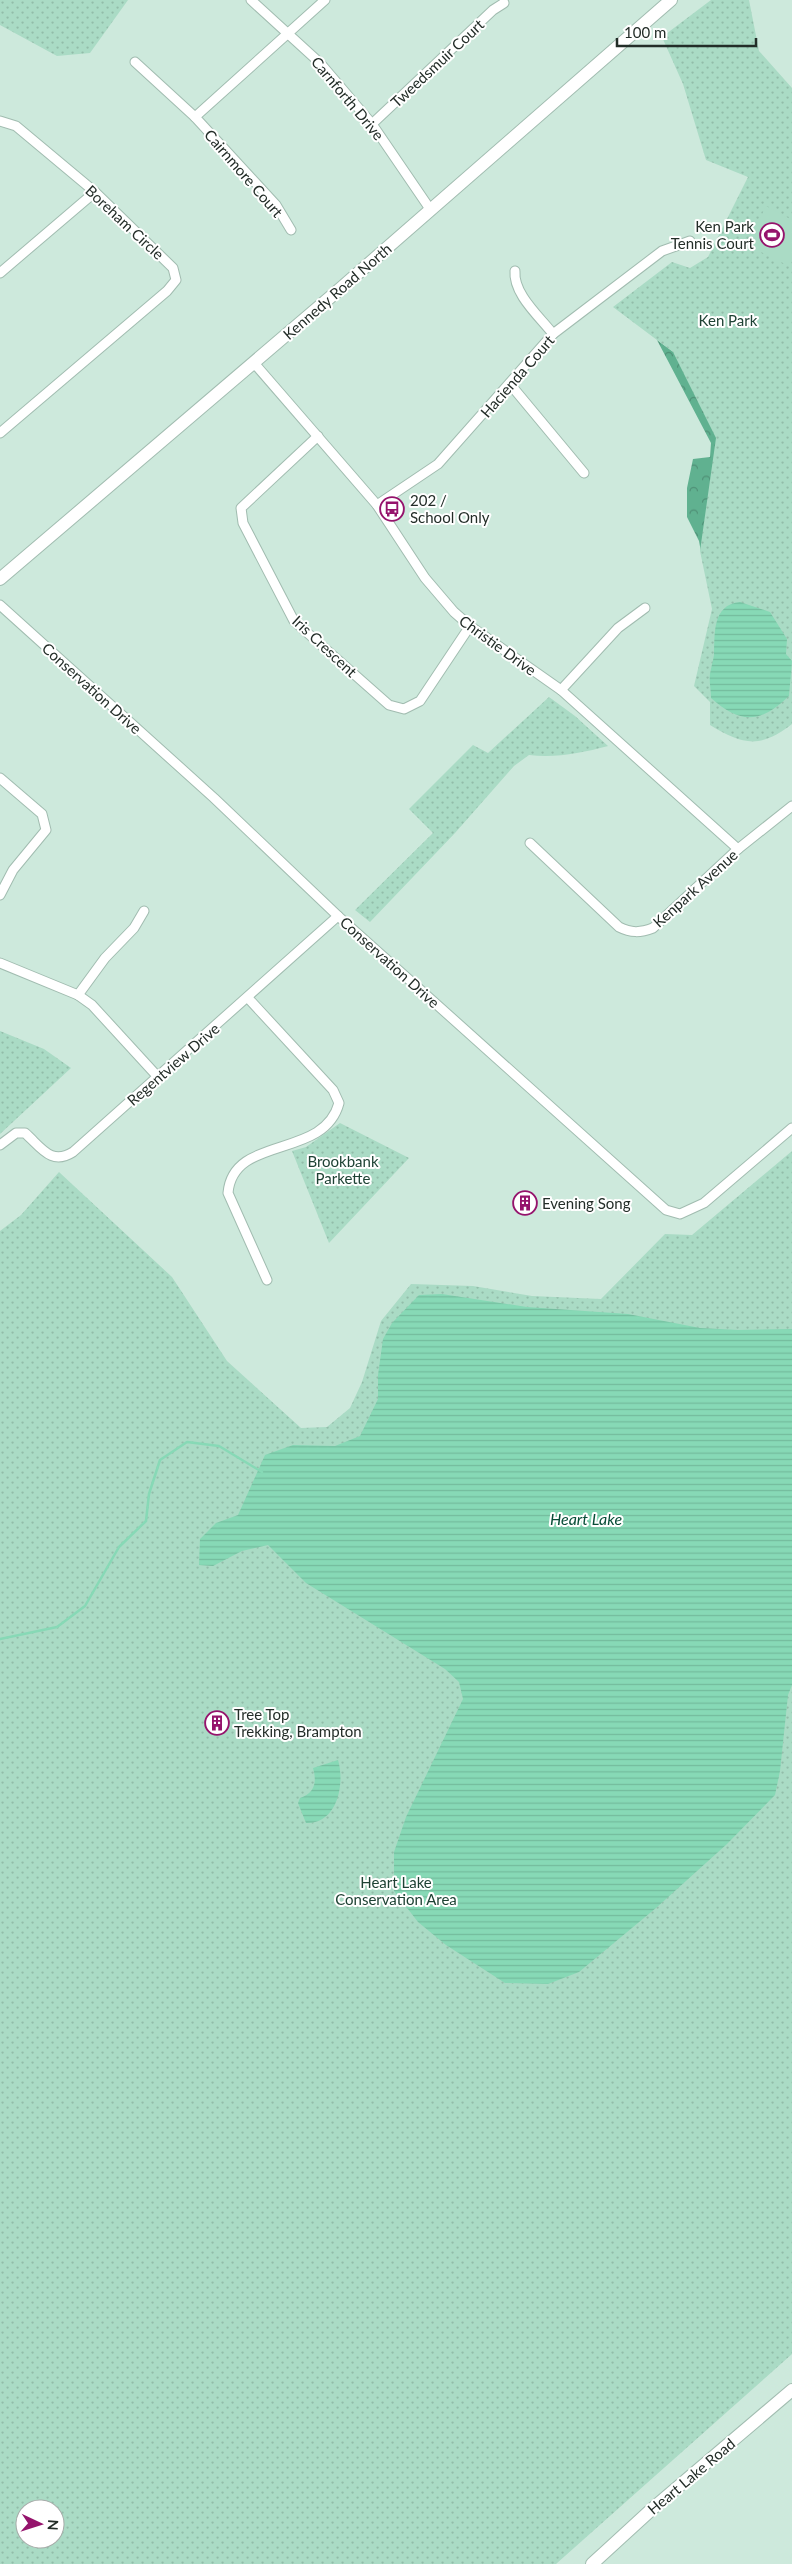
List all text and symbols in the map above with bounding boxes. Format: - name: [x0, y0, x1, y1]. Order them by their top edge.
- street label: Tweedsmuir Court: [387, 15, 488, 111]
- scale bar: [617, 15, 756, 47]
- text: 100 m: [624, 23, 666, 41]
- street label: Carnforth Drive: [308, 53, 388, 143]
- street label: Cairnmore Court: [201, 125, 287, 221]
- street label: Boreham Circle: [82, 181, 168, 263]
- place label: Ken Park Tennis Court: [671, 217, 755, 252]
- sports icon: Ken Park Tennis Court: [759, 222, 785, 248]
- street label: Kennedy Road North: [279, 239, 395, 343]
- park label: Ken Park: [699, 311, 758, 329]
- street label: Hacienda Court: [476, 331, 558, 421]
- place label: 202 / School Only: [410, 491, 490, 526]
- bus stop icon: 202 / School Only: [379, 496, 405, 522]
- street label: Christie Drive: [456, 611, 540, 679]
- street label: Iris Crescent: [289, 612, 361, 681]
- street label: Conservation Drive: [39, 639, 145, 737]
- street label: Kenpark Avenue: [649, 845, 741, 931]
- street label: Conservation Drive: [337, 913, 443, 1011]
- street label: Regentview Drive: [123, 1019, 223, 1109]
- park label: Brookbank Parkette: [307, 1152, 379, 1187]
- building icon: Evening Song: [512, 1190, 538, 1216]
- place label: Evening Song: [542, 1194, 631, 1212]
- water label: Heart Lake: [550, 1509, 622, 1528]
- place label: Tree Top Trekking, Brampton: [234, 1705, 362, 1740]
- building icon: Tree Top Trekking, Brampton: [204, 1710, 230, 1736]
- park label: Heart Lake Conservation Area: [335, 1873, 457, 1908]
- street label: Heart Lake Road: [644, 2434, 738, 2518]
- north arrow: [15, 2499, 65, 2549]
- text: N: [45, 2519, 62, 2531]

